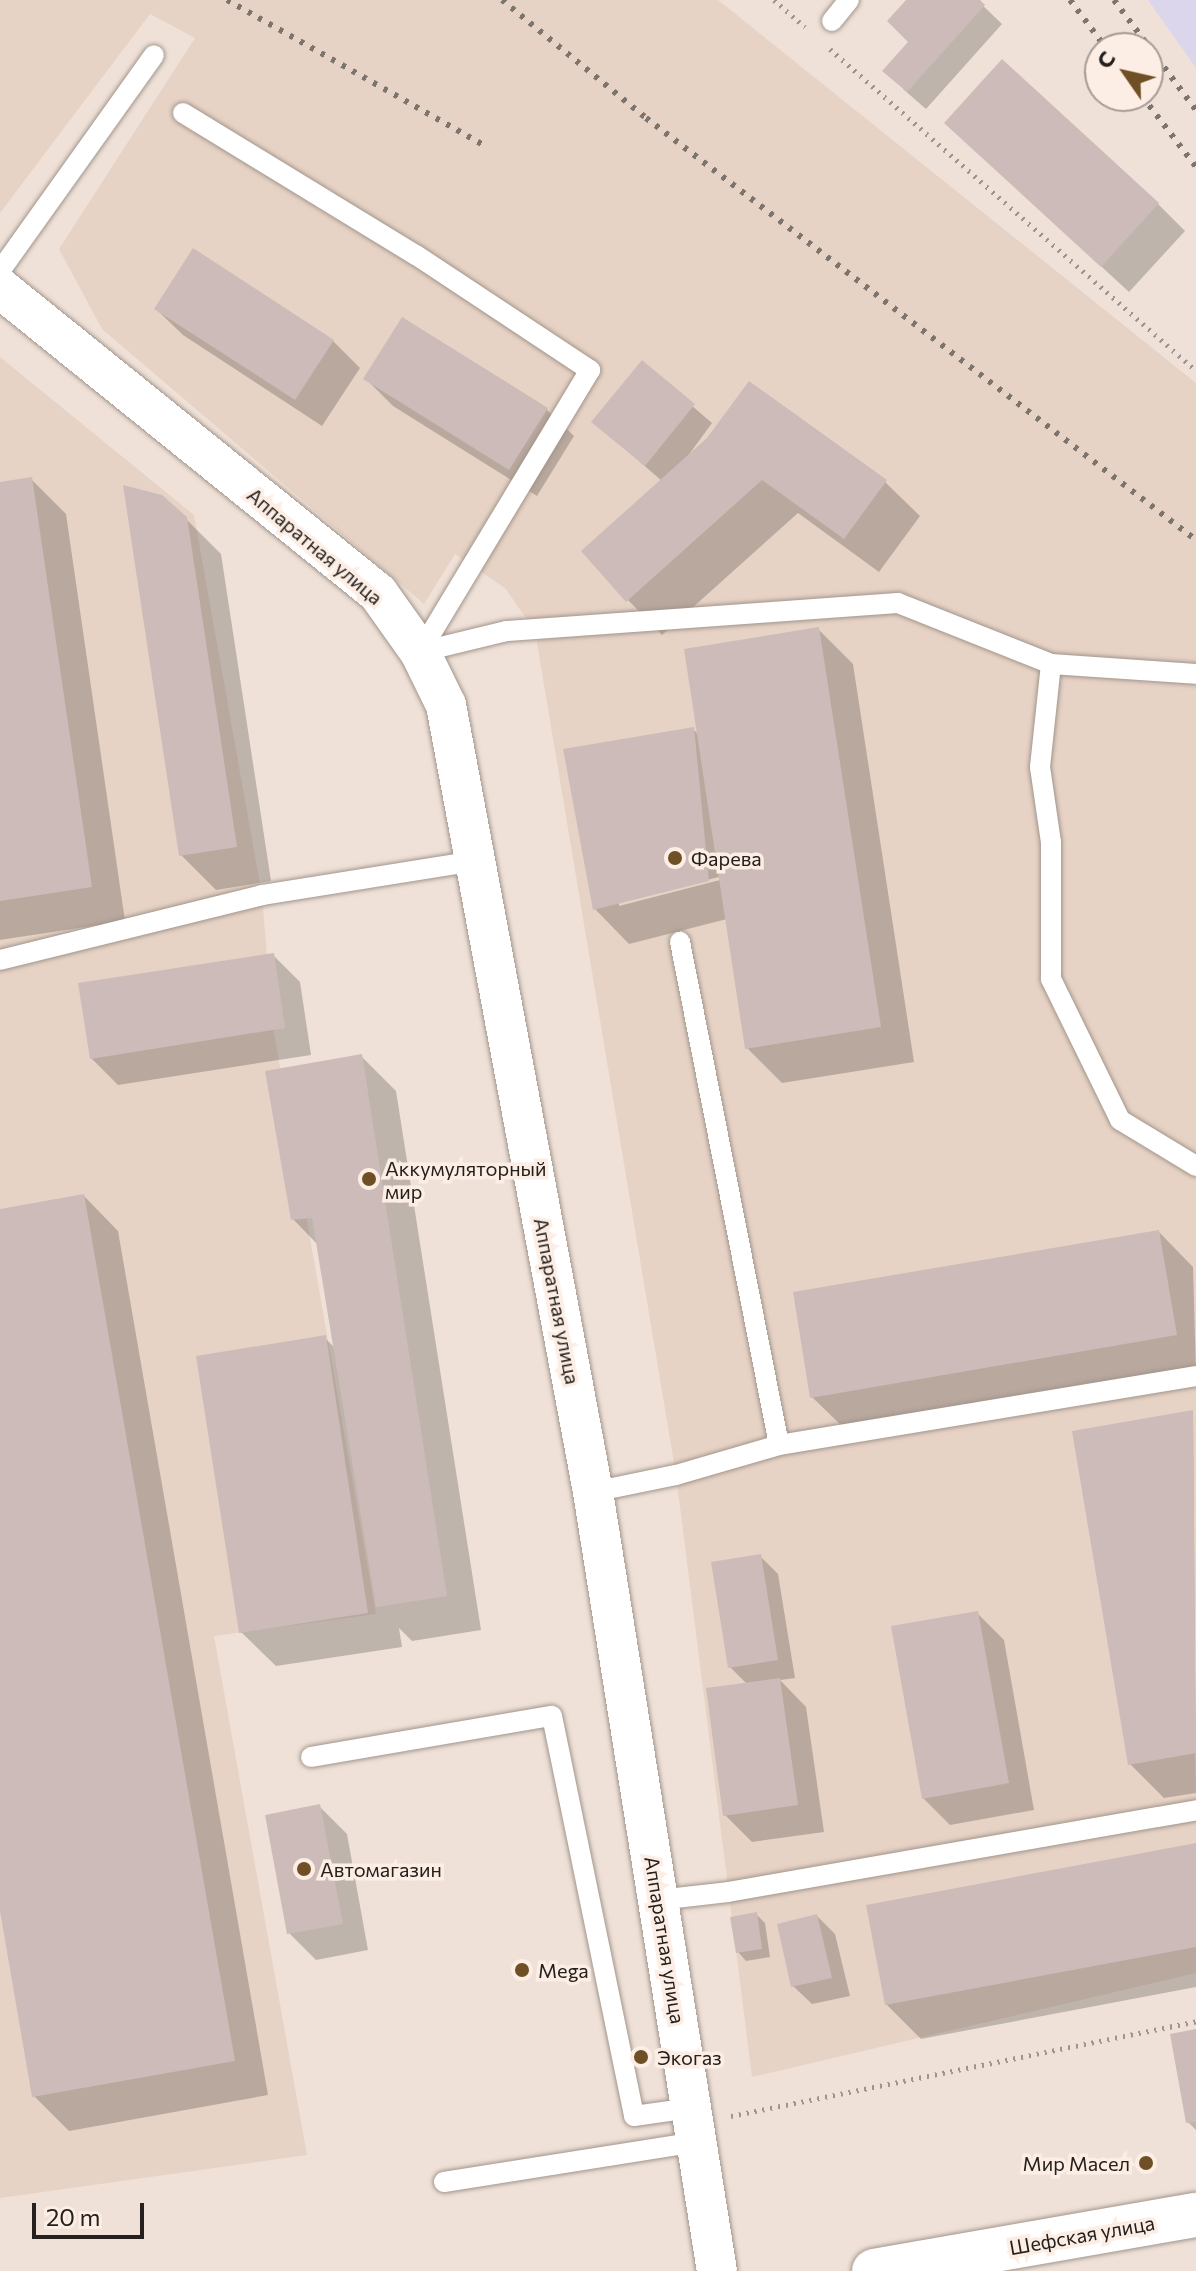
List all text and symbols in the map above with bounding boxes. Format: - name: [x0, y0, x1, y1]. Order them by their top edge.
- north arrow: [1084, 32, 1164, 112]
- text: С: [1090, 46, 1121, 73]
- street label: Аппаратная улица: [242, 482, 388, 610]
- place label: Фарева: [691, 846, 762, 870]
- marker: Фарева: [666, 849, 684, 867]
- place label: Аккумуляторный мир: [385, 1156, 547, 1203]
- marker: Аккумуляторный мир: [360, 1170, 378, 1188]
- street label: Аппаратная улица: [529, 1216, 585, 1386]
- street label: Аппаратная улица: [640, 1855, 690, 2025]
- place label: Автомагазин: [320, 1857, 442, 1881]
- marker: Автомагазин: [295, 1860, 313, 1878]
- place label: Mega: [538, 1958, 589, 1982]
- marker: Mega: [513, 1961, 531, 1979]
- place label: Экогаз: [657, 2045, 722, 2069]
- marker: Экогаз: [632, 2048, 650, 2066]
- place label: Мир Масел: [1023, 2151, 1130, 2175]
- marker: Мир Масел: [1137, 2154, 1155, 2172]
- scale bar: [36, 2187, 148, 2237]
- text: 20 m: [46, 2202, 100, 2231]
- street label: Шефская улица: [1007, 2210, 1157, 2260]

